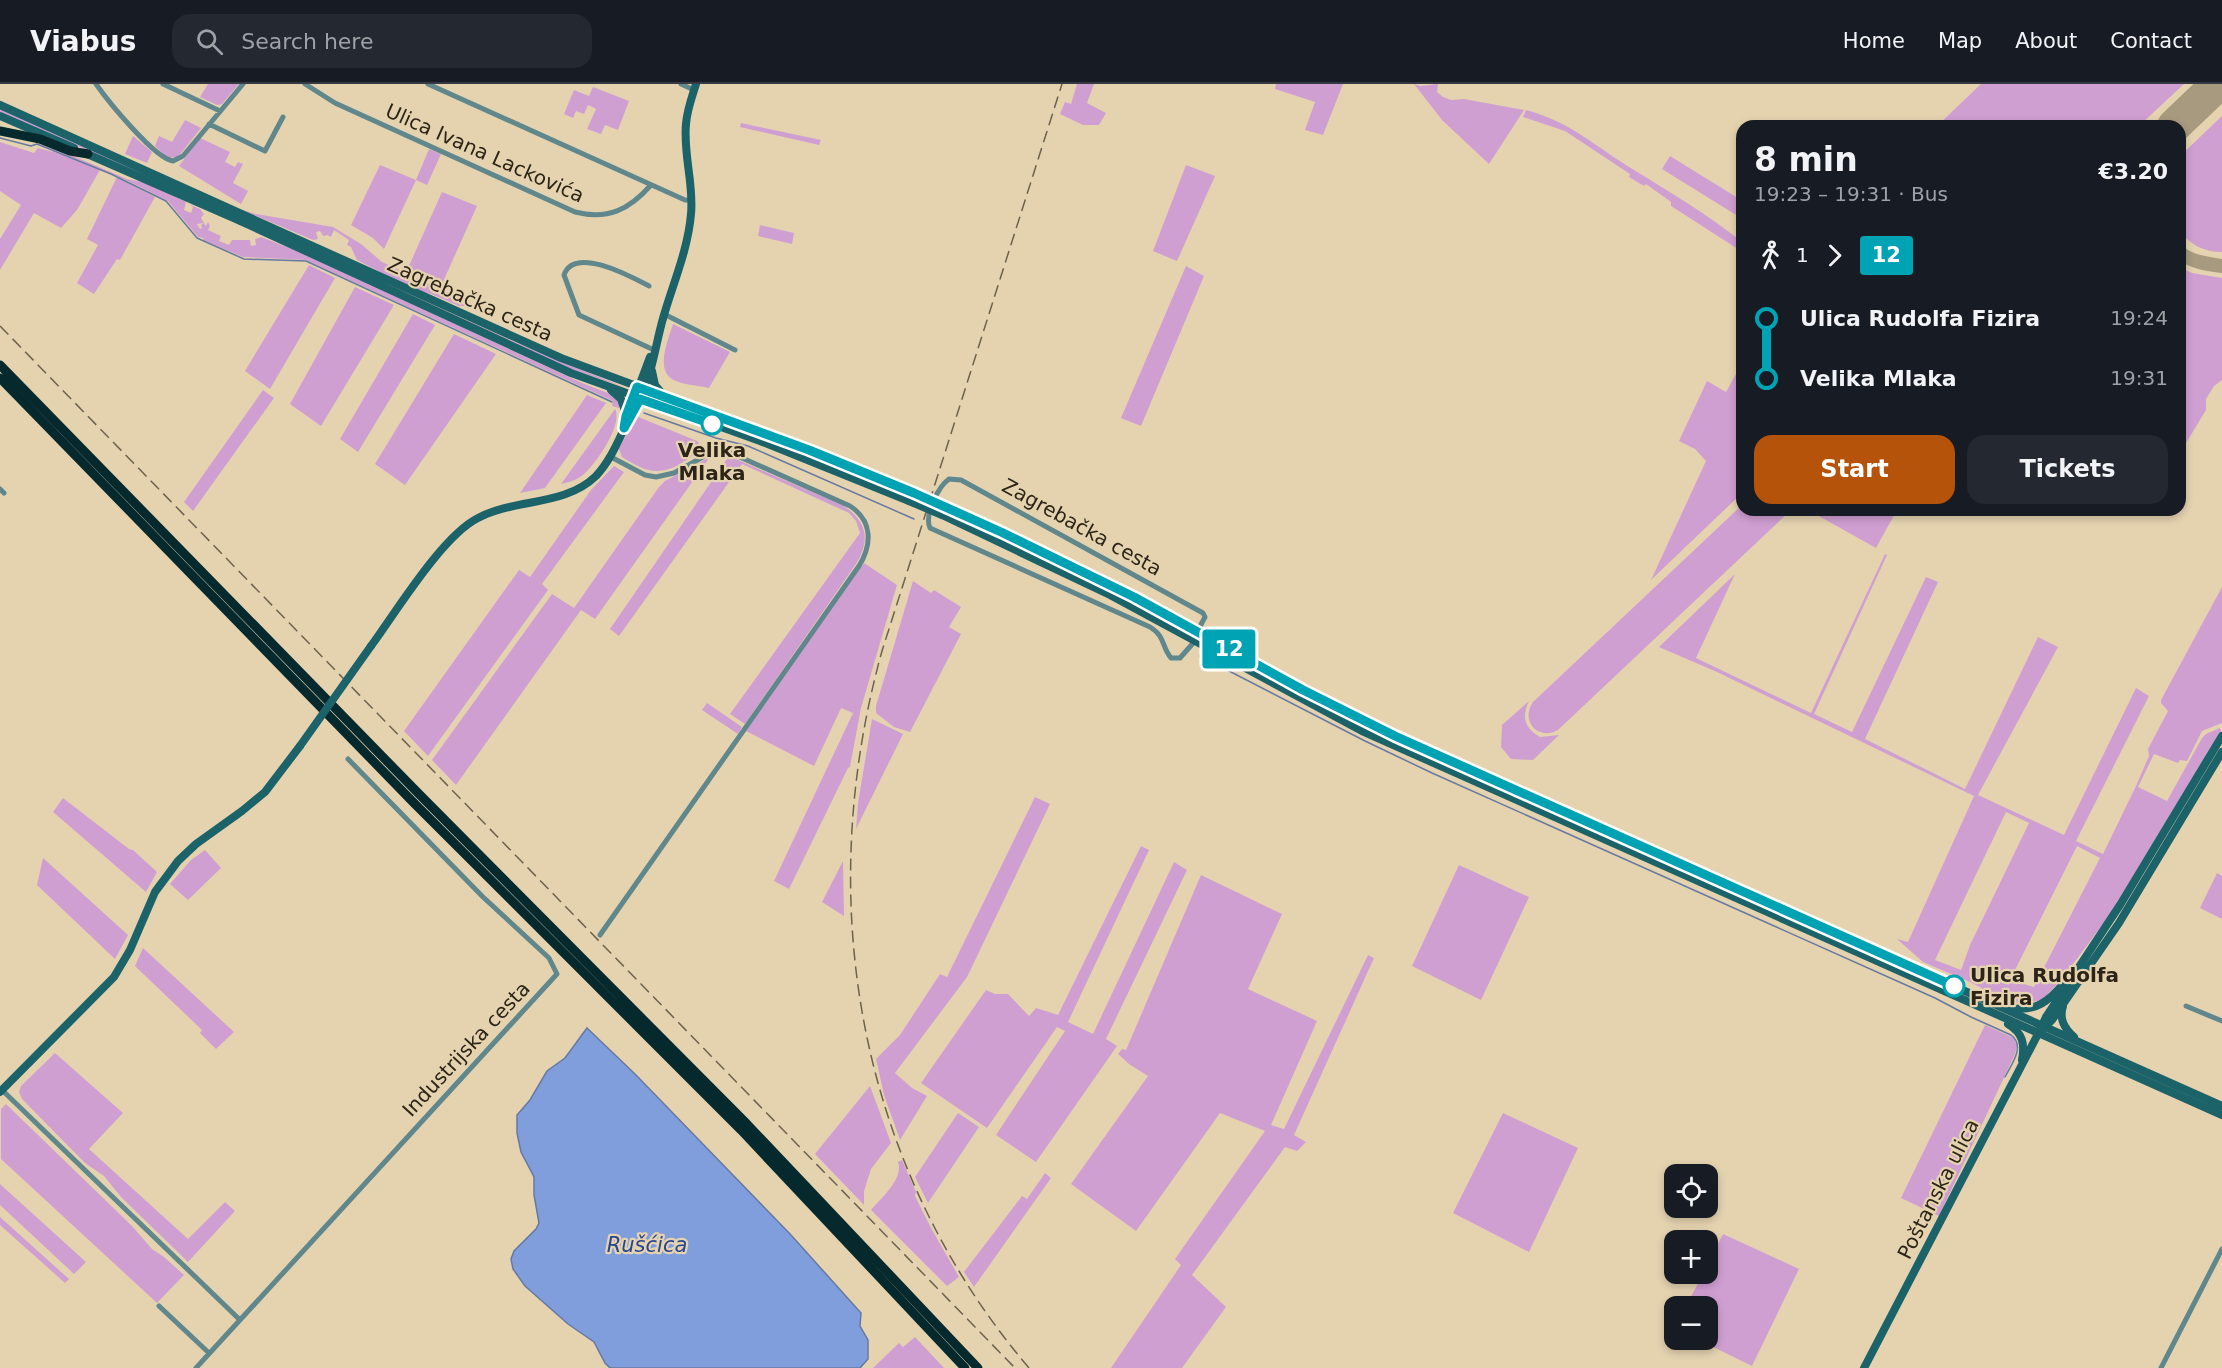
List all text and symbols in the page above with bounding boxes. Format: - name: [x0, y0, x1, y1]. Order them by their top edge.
- search box: [172, 14, 592, 68]
- text: Viabus: [30, 25, 136, 58]
- icon: search: [193, 25, 226, 58]
- text: Search here: [241, 29, 373, 54]
- text: Home: [1843, 29, 1905, 53]
- text: Map: [1938, 29, 1982, 53]
- text: About: [2015, 29, 2077, 53]
- text: Contact: [2110, 29, 2192, 53]
- street label: Ulica Ivana Lackovića: [382, 98, 588, 208]
- text: 8 min: [1754, 140, 1858, 179]
- text: €3.20: [2098, 159, 2168, 184]
- text: 19:23 – 19:31 · Bus: [1754, 182, 1948, 206]
- icon: walk: [1754, 239, 1787, 272]
- icon: forward: [1818, 239, 1851, 272]
- text: 1: [1796, 243, 1809, 267]
- text: 12: [1872, 243, 1901, 267]
- street label: Zagrebačka cesta: [384, 252, 556, 346]
- text: Ulica Rudolfa Fizira: [1800, 306, 2040, 331]
- text: 19:24: [2110, 306, 2168, 330]
- text: Velika Mlaka: [1800, 366, 1957, 391]
- text: 19:31: [2110, 366, 2168, 390]
- marker: Velika Mlaka: [701, 413, 723, 435]
- button: Start: [1754, 435, 1955, 504]
- button: Tickets: [1967, 435, 2168, 504]
- place label: Velika Mlaka: [678, 438, 746, 485]
- street label: Zagrebačka cesta: [998, 473, 1166, 581]
- line badge: 12: [1202, 630, 1256, 668]
- text: 12: [1214, 637, 1244, 661]
- place label: Ulica Rudolfa Fizira: [1970, 963, 2119, 1010]
- marker: Ulica Rudolfa Fizira: [1943, 975, 1965, 997]
- street label: Industrijska cesta: [397, 977, 535, 1121]
- street label: Poštanska ulica: [1892, 1115, 1984, 1263]
- map controls: [1664, 1164, 1718, 1350]
- button: locate: [1664, 1164, 1718, 1218]
- button: +: [1664, 1230, 1718, 1284]
- water label: Rušćica: [607, 1233, 687, 1257]
- button: −: [1664, 1296, 1718, 1350]

